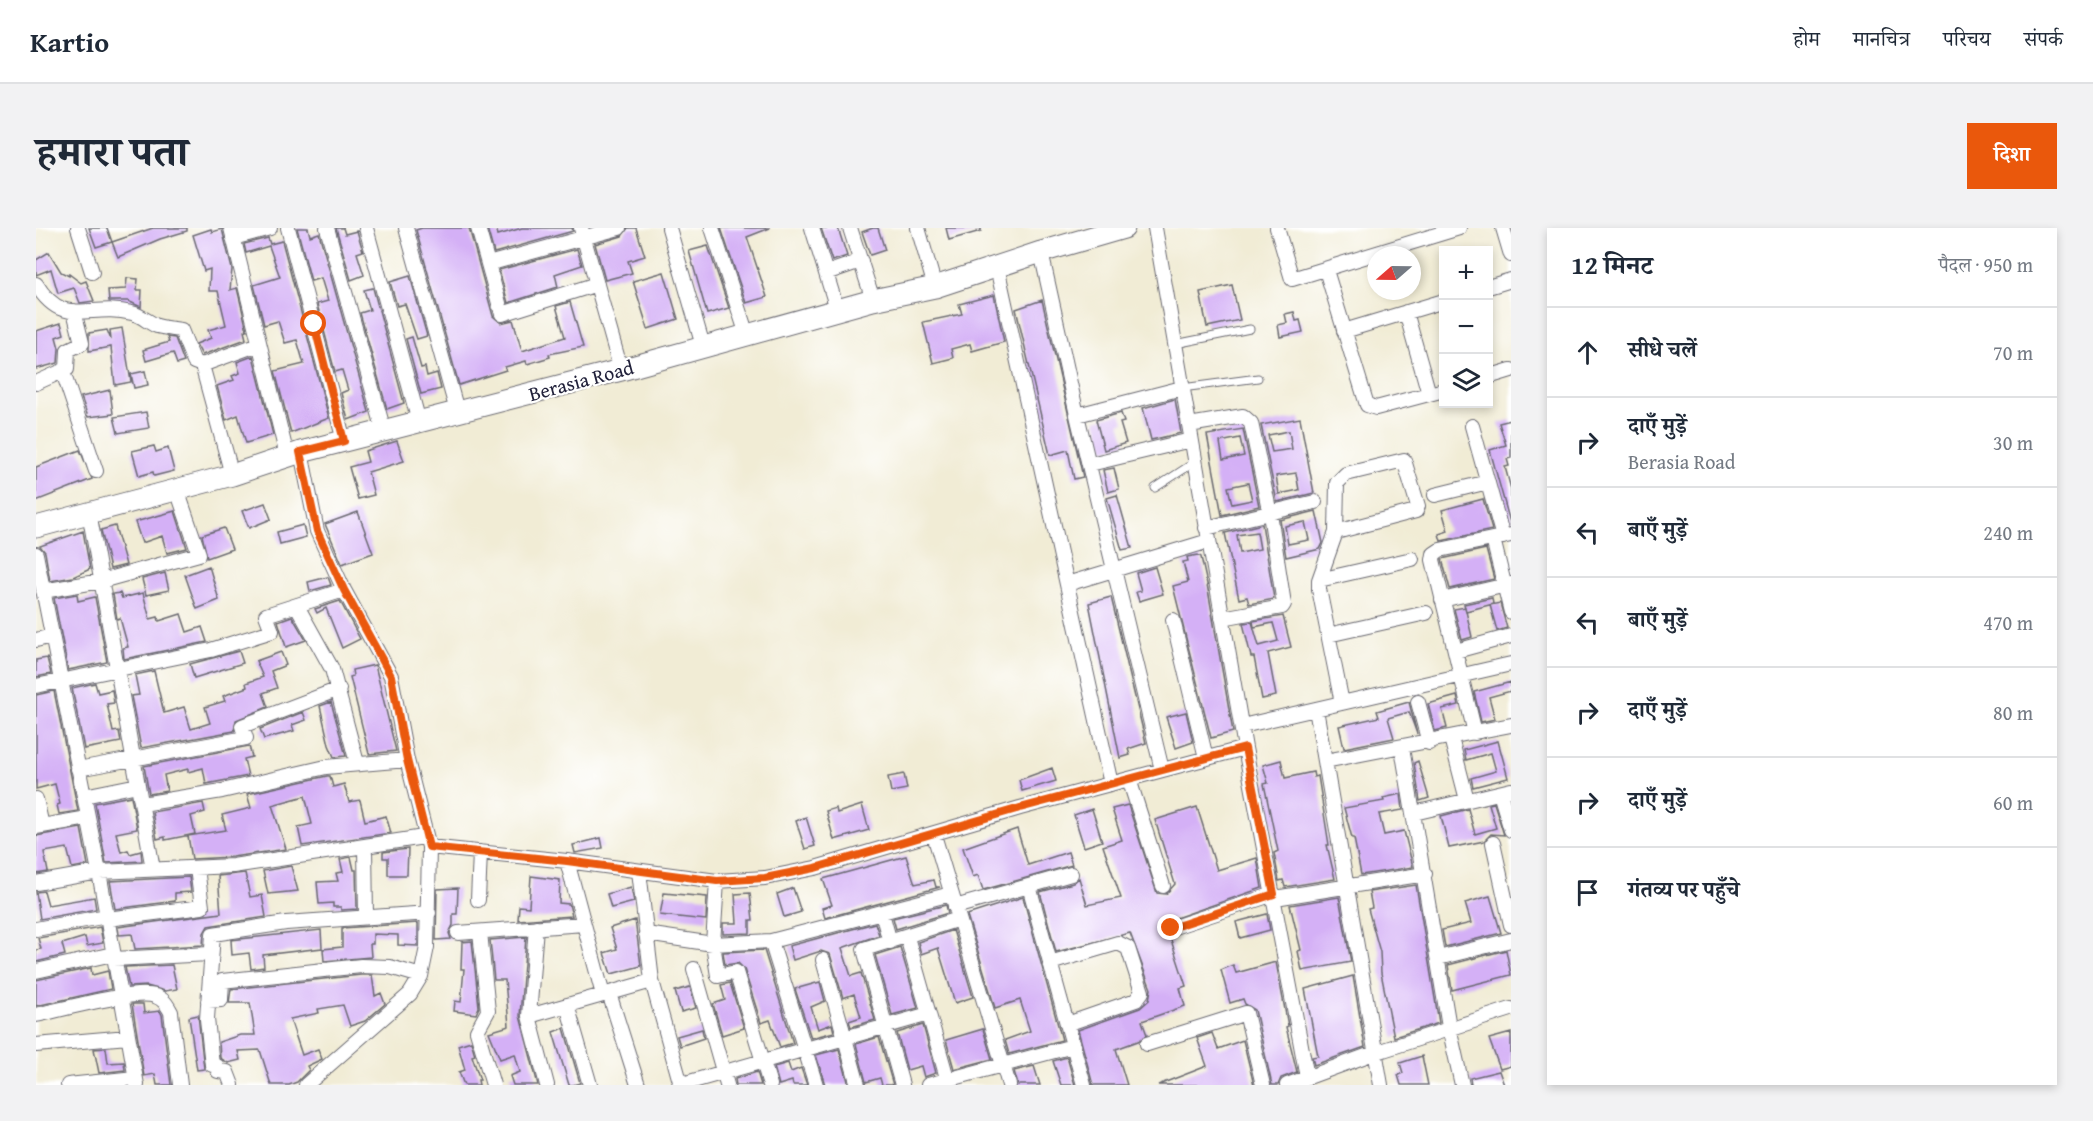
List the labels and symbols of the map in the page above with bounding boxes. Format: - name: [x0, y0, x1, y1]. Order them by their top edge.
- north arrow: [1367, 246, 1421, 300]
- route start: [300, 310, 326, 336]
- street label: Berasia Road: [525, 352, 637, 408]
- route end: [1157, 914, 1183, 940]

